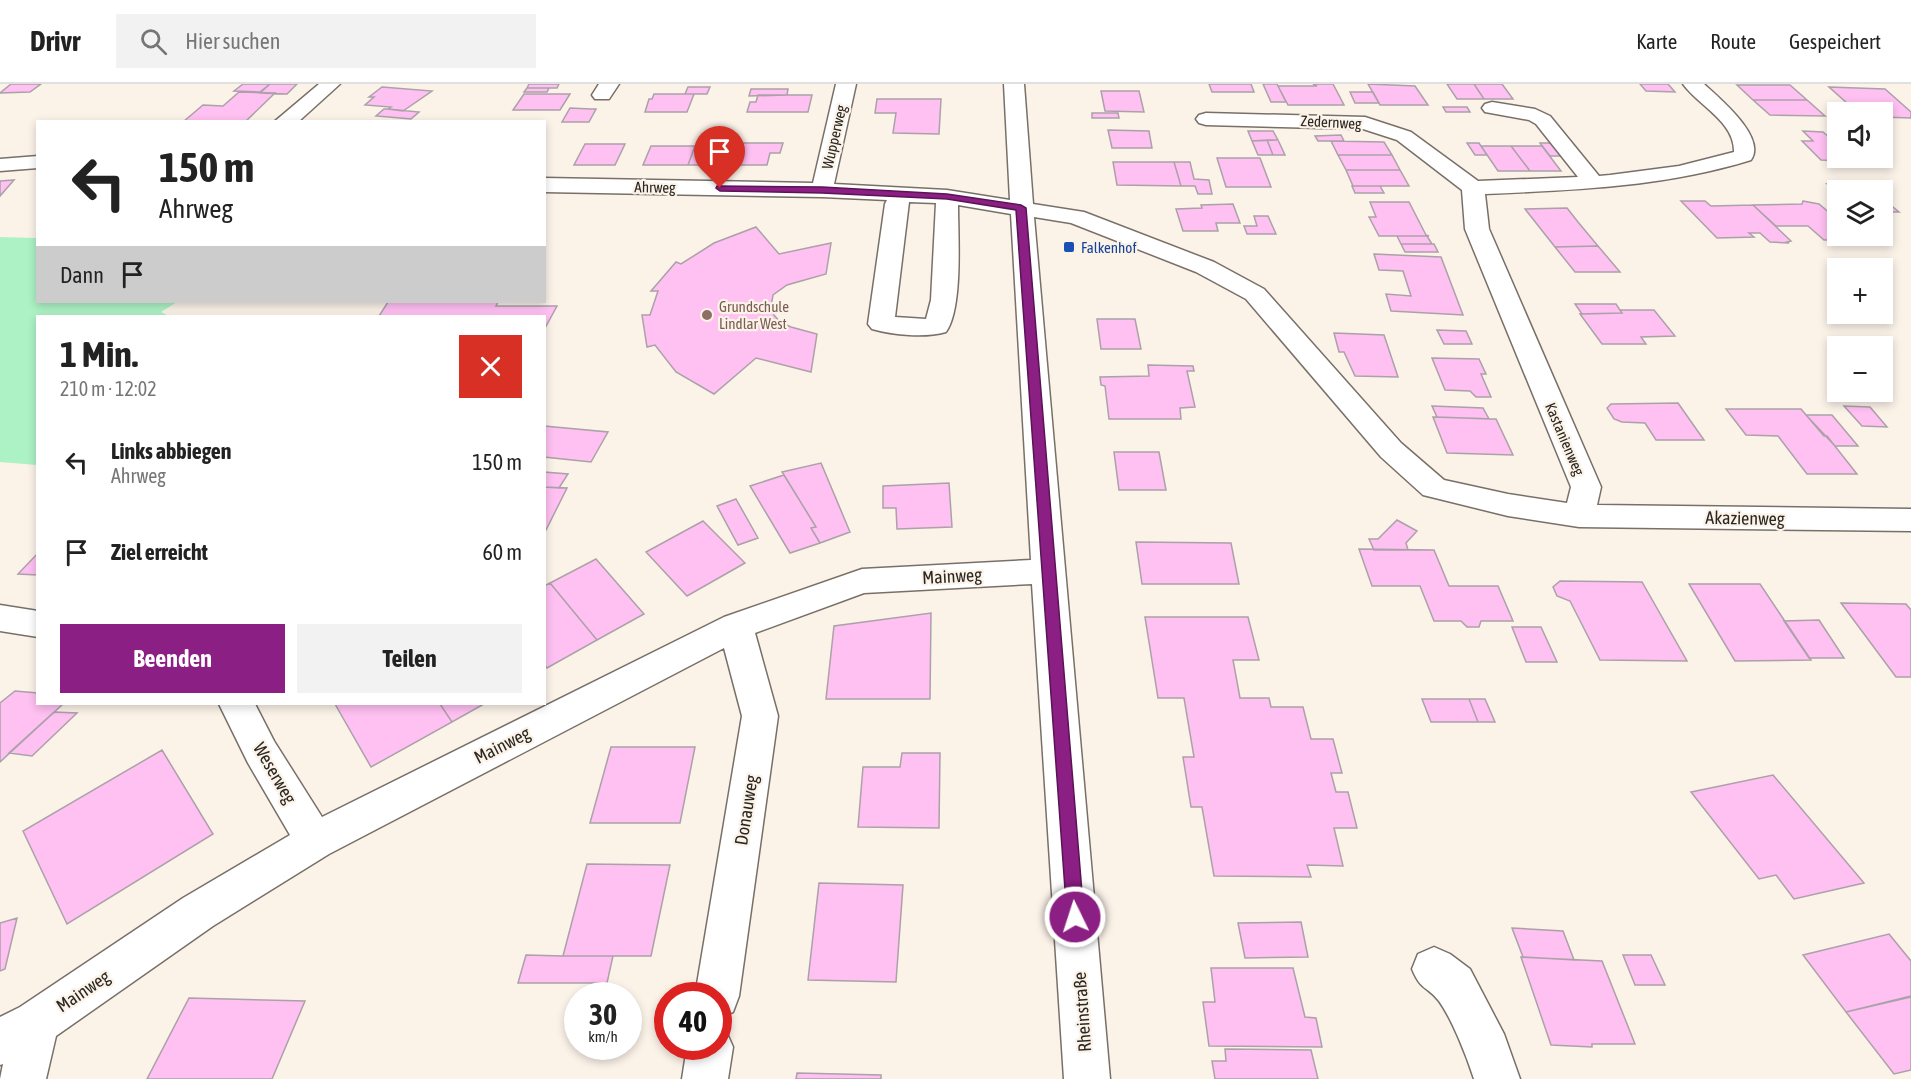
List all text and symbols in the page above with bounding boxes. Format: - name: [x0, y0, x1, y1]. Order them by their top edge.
- search box: [116, 14, 536, 68]
- text: Drivr: [30, 25, 80, 57]
- icon: search: [137, 25, 170, 58]
- text: Hier suchen: [185, 28, 280, 54]
- text: Karte: [1636, 29, 1677, 53]
- text: Route: [1710, 29, 1756, 53]
- text: Gespeichert: [1789, 29, 1881, 53]
- map controls: [1827, 102, 1893, 402]
- button: sound: [1827, 102, 1893, 168]
- street label: Wupperweg: [818, 103, 850, 171]
- street label: Zedernweg: [1300, 112, 1363, 132]
- pin: [694, 126, 745, 188]
- icon: arrive: [703, 135, 736, 168]
- text: 150 m: [159, 143, 254, 191]
- icon: left: [60, 144, 138, 222]
- street label: Ahrweg: [634, 178, 676, 196]
- button: layers: [1827, 180, 1893, 246]
- text: Ahrweg: [159, 193, 233, 224]
- place label: Falkenhof: [1081, 239, 1137, 256]
- marker: Falkenhof: [1062, 240, 1076, 254]
- icon: arrive: [116, 258, 149, 291]
- button: +: [1827, 258, 1893, 324]
- text: Dann: [60, 262, 104, 288]
- place label: Grundschule Lindlar West: [719, 298, 789, 332]
- marker: Grundschule Lindlar West: [700, 308, 714, 322]
- text: 1 Min.: [60, 333, 138, 375]
- button: close: [459, 335, 522, 398]
- button: −: [1827, 336, 1893, 402]
- text: 210 m · 12:02: [60, 377, 157, 400]
- street label: Kastanienweg: [1542, 400, 1588, 478]
- text: Links abbiegen: [111, 438, 232, 464]
- icon: left: [60, 446, 93, 479]
- text: 150 m: [472, 449, 522, 475]
- text: Ahrweg: [111, 464, 166, 487]
- street label: Akazienweg: [1705, 507, 1785, 529]
- icon: arrive: [60, 536, 93, 569]
- text: Ziel erreicht: [111, 539, 208, 565]
- text: 60 m: [482, 539, 522, 565]
- street label: Mainweg: [922, 564, 983, 588]
- button: Beenden: [60, 624, 285, 693]
- button: Teilen: [297, 624, 522, 693]
- street label: Mainweg: [471, 722, 534, 768]
- street label: Weserweg: [249, 739, 301, 807]
- street label: Donauweg: [730, 773, 762, 847]
- position arrow: [1043, 885, 1107, 949]
- street label: Mainweg: [52, 965, 114, 1016]
- street label: Rheinstraße: [1069, 971, 1095, 1053]
- speed limit sign: 40: [654, 982, 732, 1060]
- text: 30: [589, 997, 617, 1031]
- text: km/h: [588, 1028, 618, 1045]

